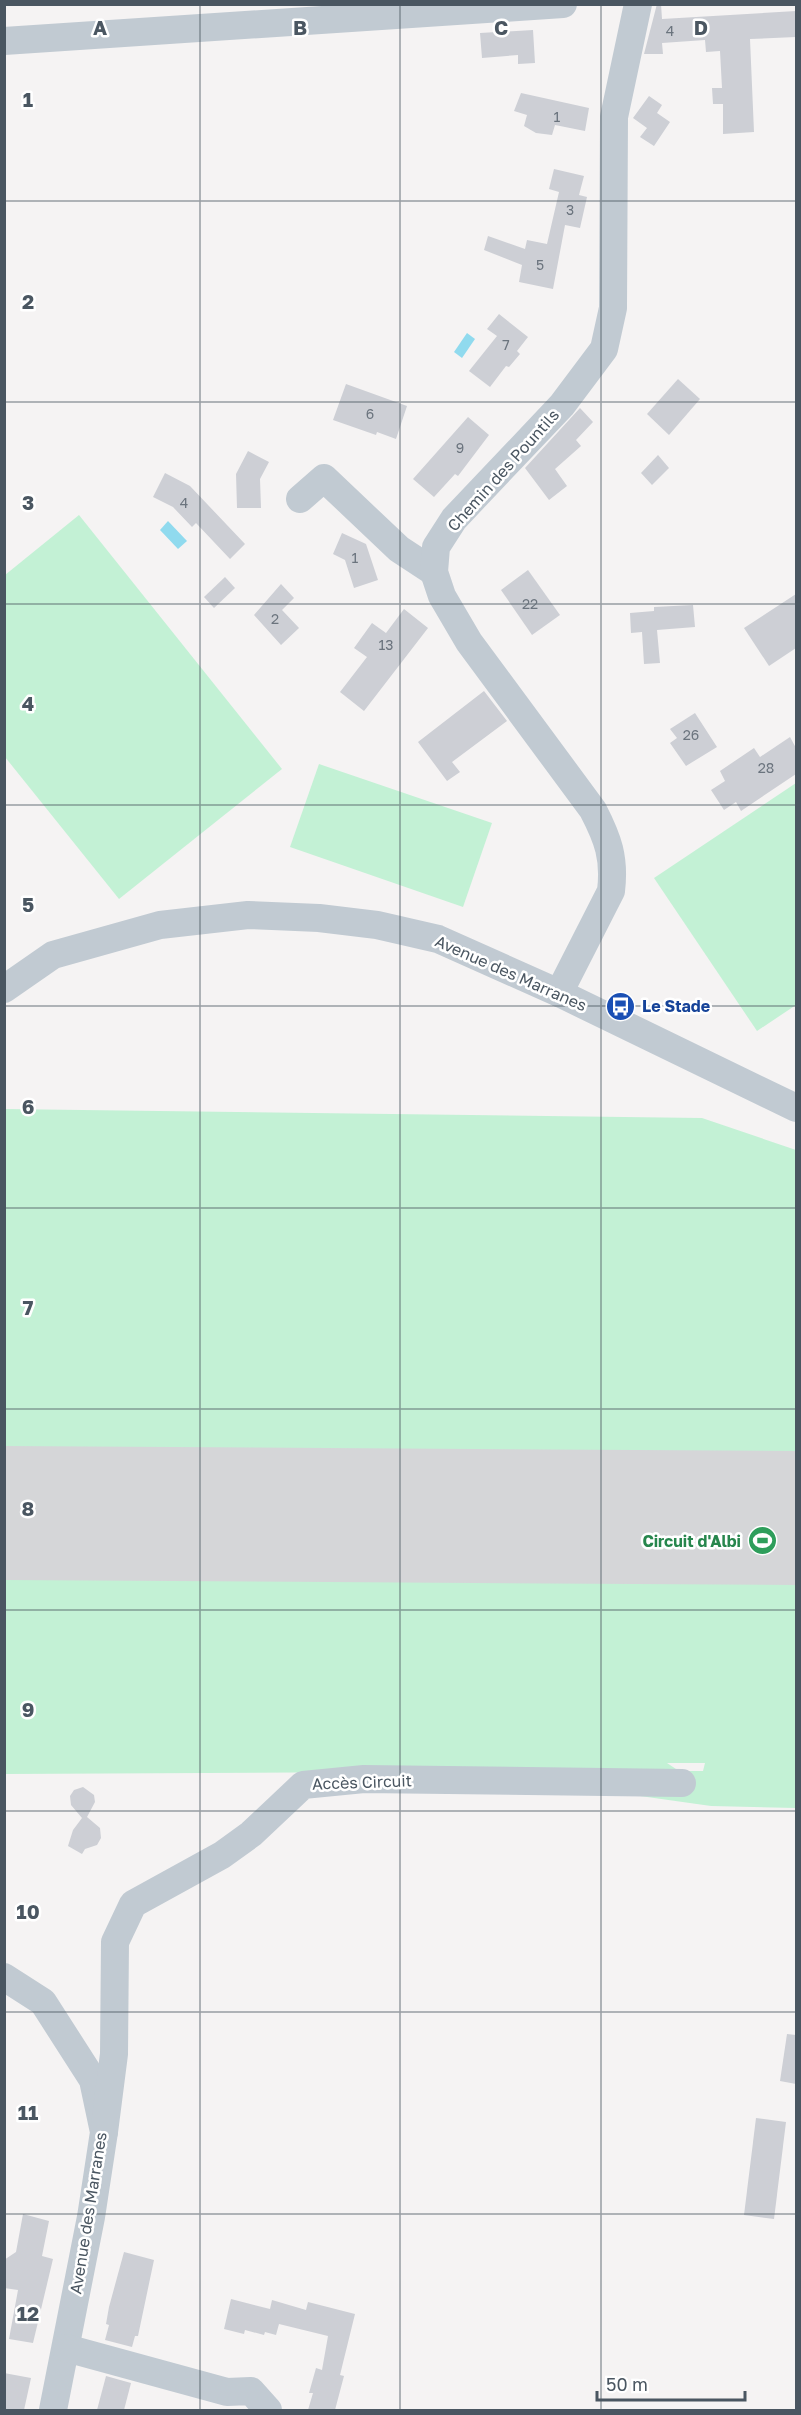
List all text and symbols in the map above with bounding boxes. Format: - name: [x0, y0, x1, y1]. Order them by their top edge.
- text: A: [93, 15, 107, 39]
- text: B: [293, 15, 307, 39]
- text: C: [494, 15, 508, 39]
- text: D: [694, 15, 708, 39]
- house number: 4: [666, 22, 674, 39]
- text: 1: [23, 87, 33, 111]
- house number: 1: [554, 108, 561, 125]
- house number: 3: [566, 201, 574, 218]
- house number: 5: [536, 256, 544, 273]
- text: 2: [22, 289, 34, 313]
- house number: 7: [502, 336, 510, 353]
- house number: 6: [366, 405, 374, 422]
- street label: Chemin des Pountils: [443, 405, 563, 535]
- house number: 9: [456, 439, 464, 456]
- text: 3: [22, 490, 34, 514]
- house number: 4: [180, 494, 188, 511]
- house number: 1: [352, 549, 359, 566]
- house number: 22: [522, 595, 538, 612]
- house number: 2: [271, 610, 279, 627]
- house number: 13: [379, 636, 393, 653]
- text: 4: [22, 691, 34, 715]
- house number: 26: [683, 726, 699, 743]
- house number: 28: [758, 759, 774, 776]
- text: 5: [22, 892, 34, 916]
- street label: Avenue des Marranes: [432, 931, 590, 1015]
- bus stop icon: Le Stade: [605, 990, 637, 1022]
- place label: Le Stade: [642, 996, 710, 1016]
- text: 6: [22, 1094, 34, 1118]
- text: 7: [23, 1295, 34, 1319]
- text: 8: [22, 1496, 34, 1520]
- sports icon: Circuit d'Albi: [746, 1525, 778, 1557]
- place label: Circuit d'Albi: [642, 1531, 741, 1551]
- text: 9: [22, 1697, 34, 1721]
- street label: Accès Circuit: [312, 1770, 412, 1794]
- text: 10: [16, 1899, 40, 1923]
- text: 11: [18, 2100, 38, 2124]
- street label: Avenue des Marranes: [65, 2131, 111, 2295]
- text: 12: [17, 2301, 39, 2325]
- scale bar: [597, 2364, 746, 2402]
- text: 50 m: [606, 2373, 648, 2395]

